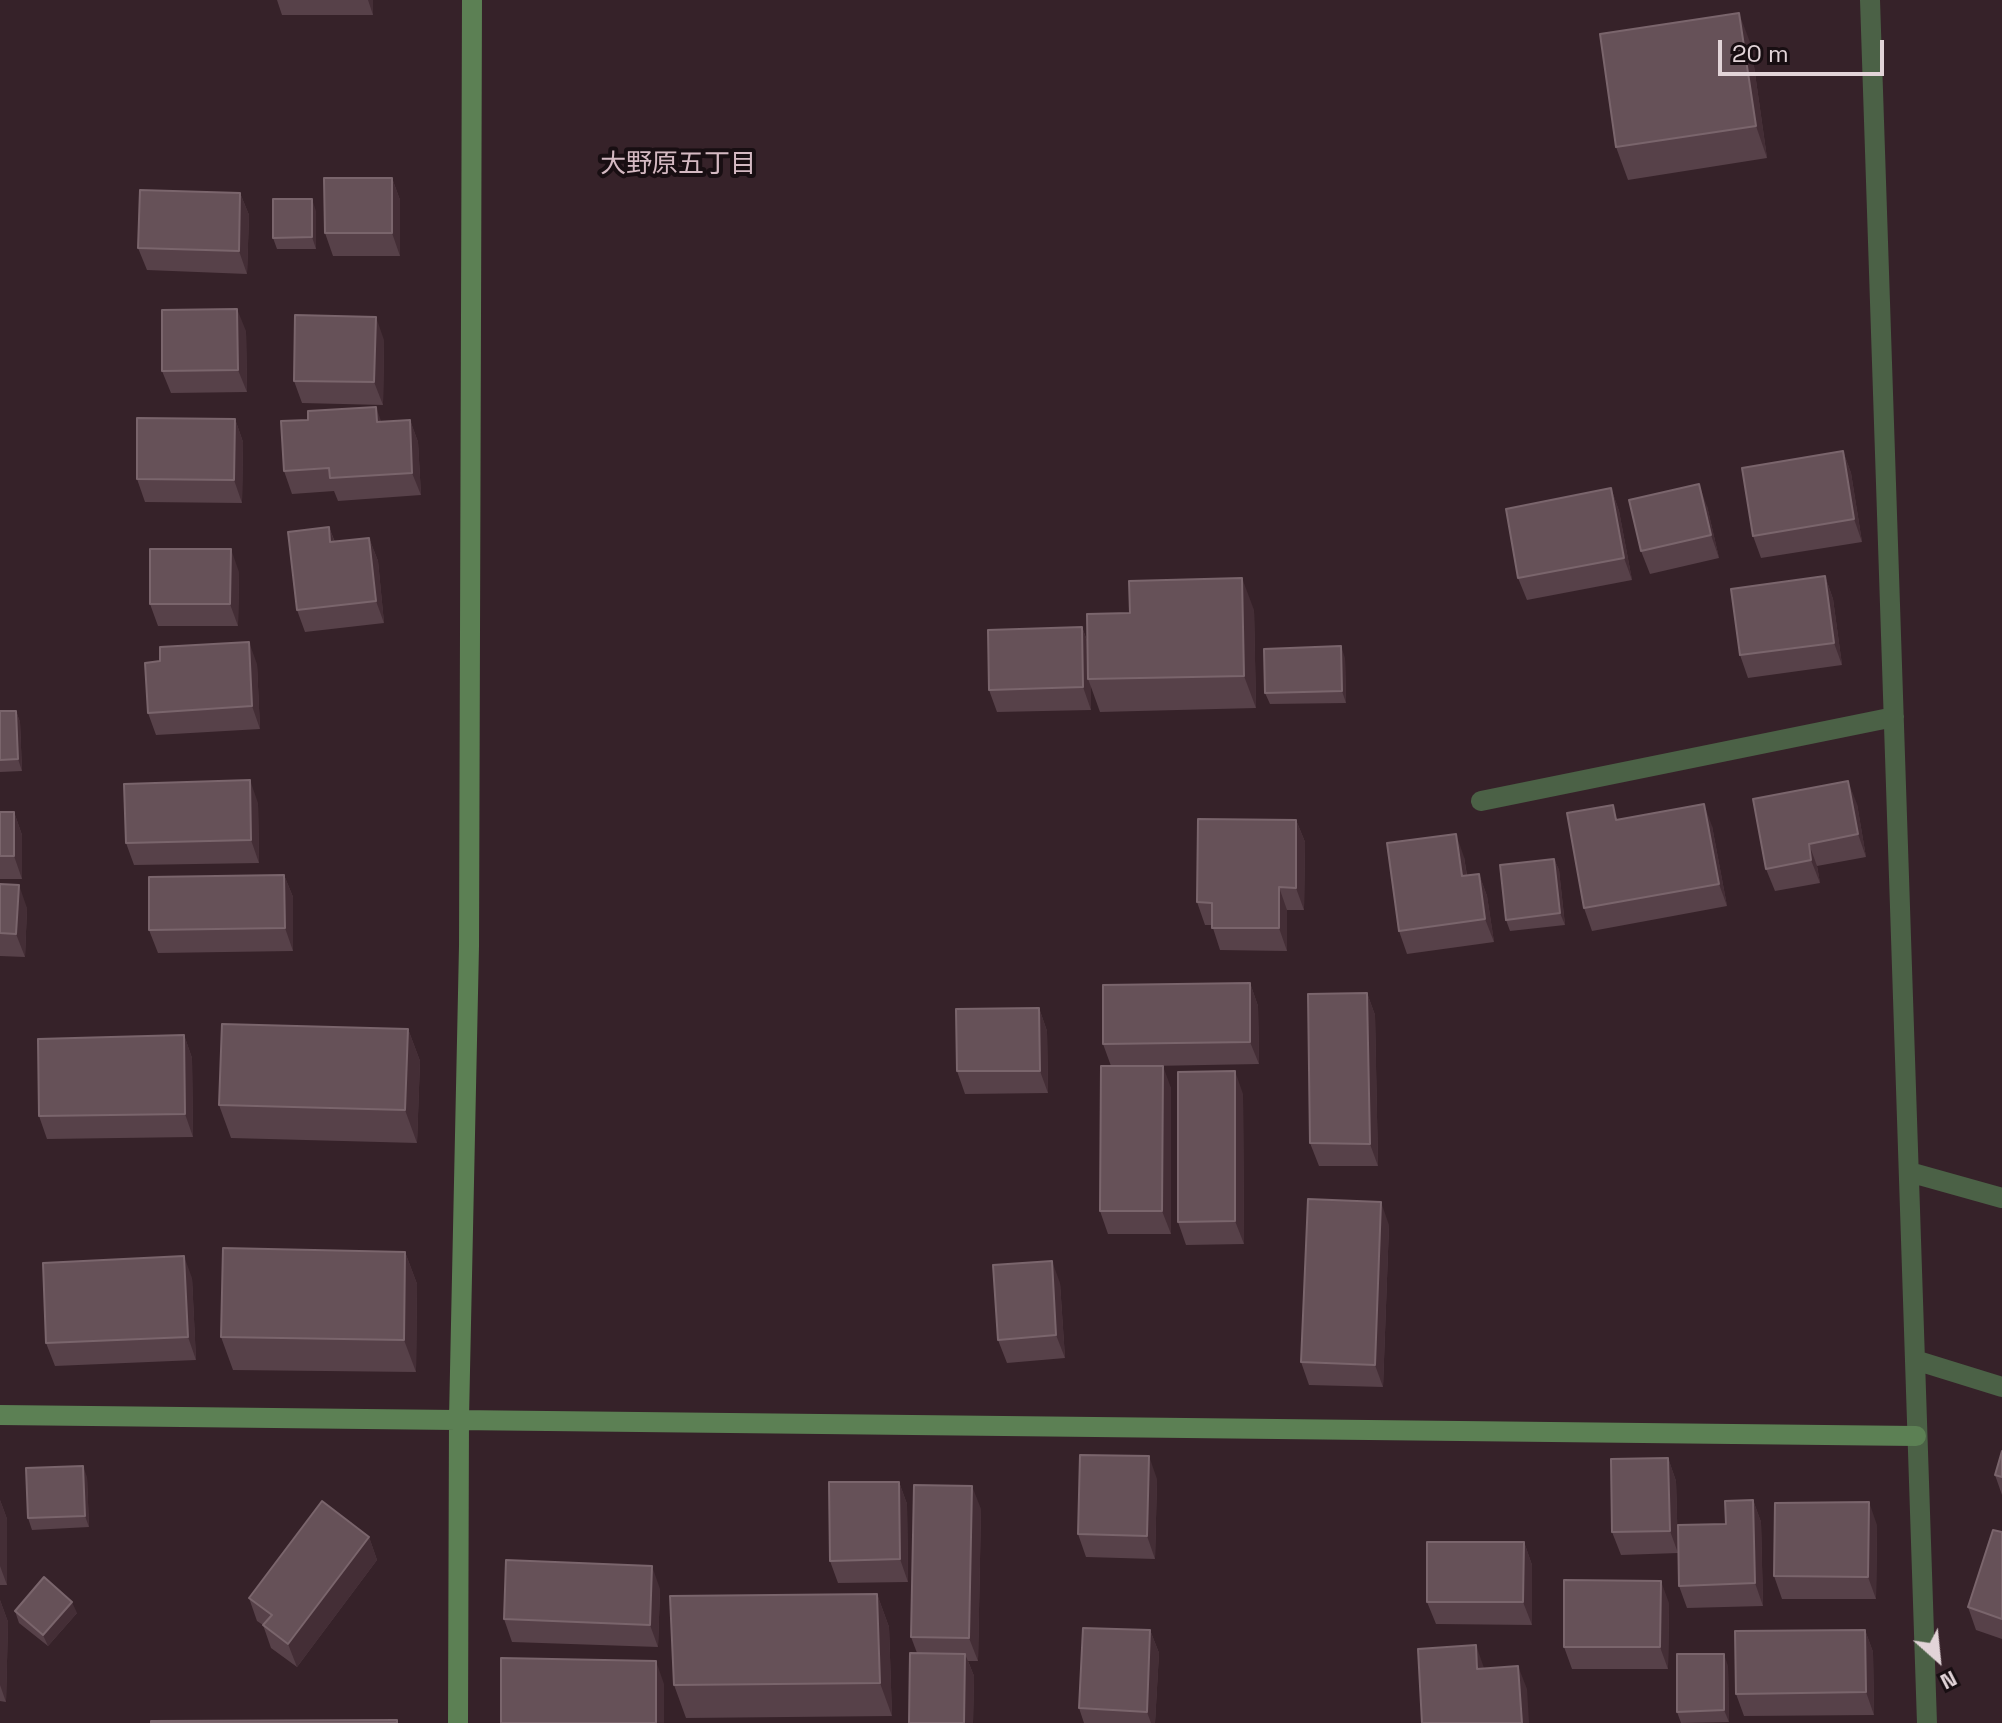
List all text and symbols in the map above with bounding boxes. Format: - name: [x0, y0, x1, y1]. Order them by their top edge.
- scale bar: [1722, 24, 1888, 74]
- text: 20 m: [1732, 38, 1789, 69]
- district label: 大野原五丁目: [600, 149, 756, 181]
- north arrow: [1898, 1619, 1978, 1699]
- text: N: [1936, 1665, 1962, 1696]

